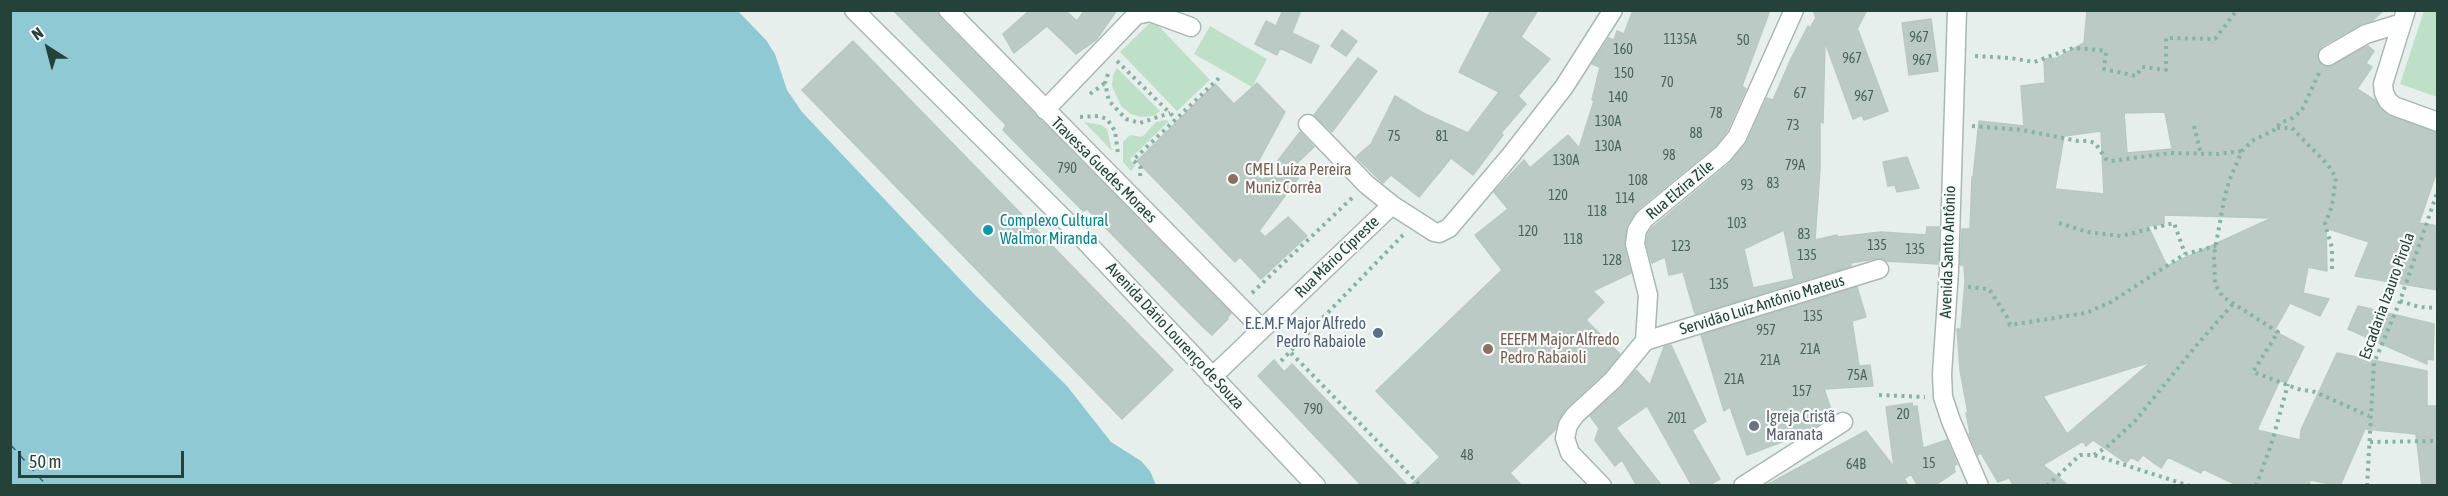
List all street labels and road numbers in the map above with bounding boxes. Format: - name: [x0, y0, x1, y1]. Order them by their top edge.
- street label: Travessa Guedes Moraes: [1047, 113, 1161, 227]
- street label: Rua Elzira Zile: [1642, 156, 1718, 224]
- street label: Avenida Santo Antônio: [1936, 185, 1960, 319]
- street label: Rua Mário Cipreste: [1291, 212, 1383, 302]
- street label: Escadaria Izauro Pirola: [2355, 230, 2419, 362]
- street label: Avenida Dário Lourenço de Souza: [1102, 259, 1248, 413]
- street label: Servidão Luiz Antônio Mateus: [1677, 271, 1847, 339]

